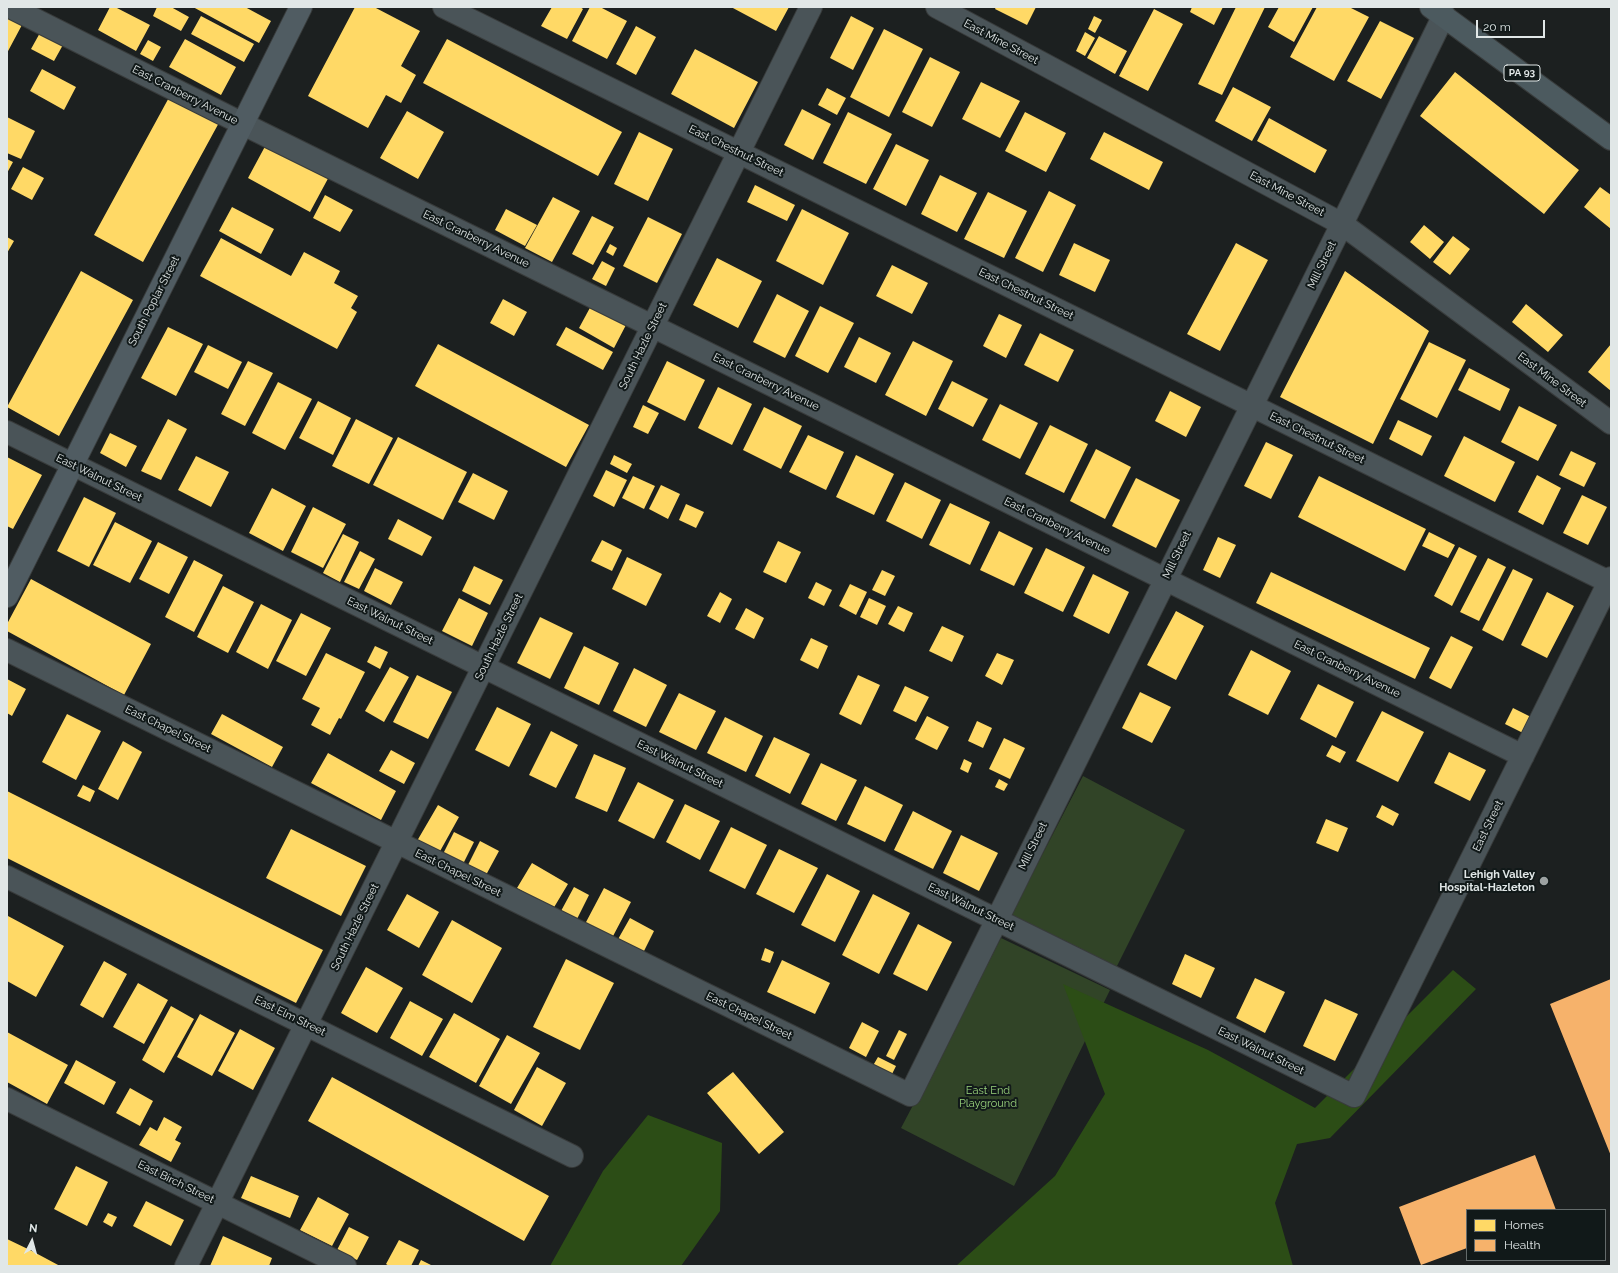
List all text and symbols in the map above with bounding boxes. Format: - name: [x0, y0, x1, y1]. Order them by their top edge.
- scale bar: [1478, 12, 1547, 38]
- street label: East Mine Street: [961, 17, 1041, 67]
- text: 20 m: [1483, 20, 1511, 34]
- street label: East Cranberry Avenue: [130, 63, 240, 127]
- road number: PA 93: [1504, 65, 1540, 81]
- street label: East Chestnut Street: [686, 122, 786, 180]
- street label: East Mine Street: [1247, 169, 1327, 219]
- street label: East Cranberry Avenue: [421, 208, 531, 270]
- street label: Mill Street: [1305, 239, 1339, 291]
- street label: South Poplar Street: [126, 254, 182, 348]
- street label: East Chestnut Street: [976, 265, 1076, 323]
- street label: South Hazle Street: [616, 300, 670, 392]
- street label: East Mine Street: [1515, 350, 1589, 410]
- street label: East Cranberry Avenue: [711, 351, 821, 413]
- street label: East Chestnut Street: [1267, 409, 1367, 467]
- street label: East Walnut Street: [54, 451, 144, 505]
- street label: East Cranberry Avenue: [1002, 495, 1112, 557]
- street label: Mill Street: [1160, 529, 1194, 581]
- street label: South Hazle Street: [472, 591, 526, 683]
- street label: East Walnut Street: [345, 594, 435, 648]
- street label: East Cranberry Avenue: [1292, 638, 1402, 700]
- street label: East Chapel Street: [123, 702, 213, 756]
- street label: East Walnut Street: [635, 737, 725, 791]
- street label: East Street: [1470, 798, 1506, 854]
- street label: Mill Street: [1016, 820, 1050, 872]
- street label: East Chapel Street: [413, 846, 503, 900]
- place label: Lehigh Valley Hospital-Hazleton: [1439, 868, 1535, 894]
- marker: Lehigh Valley Hospital-Hazleton: [1538, 875, 1550, 887]
- street label: East Walnut Street: [926, 880, 1016, 934]
- street label: South Hazle Street: [328, 881, 382, 973]
- street label: East Chapel Street: [704, 989, 794, 1043]
- street label: East Elm Street: [252, 993, 328, 1039]
- street label: East Walnut Street: [1216, 1024, 1306, 1078]
- park label: East End Playground: [959, 1084, 1017, 1110]
- street label: East Birch Street: [136, 1158, 216, 1206]
- legend: [1466, 1209, 1606, 1261]
- text: Homes: [1504, 1218, 1544, 1232]
- north arrow: [12, 1221, 52, 1261]
- text: N: [28, 1222, 38, 1235]
- text: Health: [1504, 1238, 1541, 1252]

